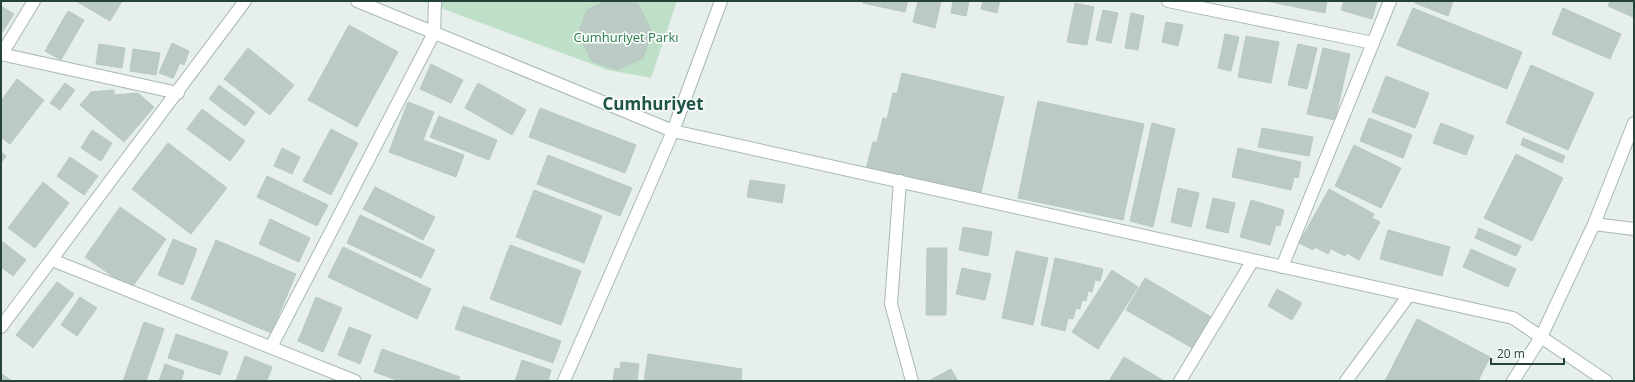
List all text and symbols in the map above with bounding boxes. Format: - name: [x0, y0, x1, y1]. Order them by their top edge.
- park label: Cumhuriyet Parkı: [573, 28, 679, 46]
- district label: Cumhuriyet: [602, 92, 704, 115]
- scale bar: [1491, 340, 1564, 366]
- text: 20 m: [1497, 345, 1525, 362]

